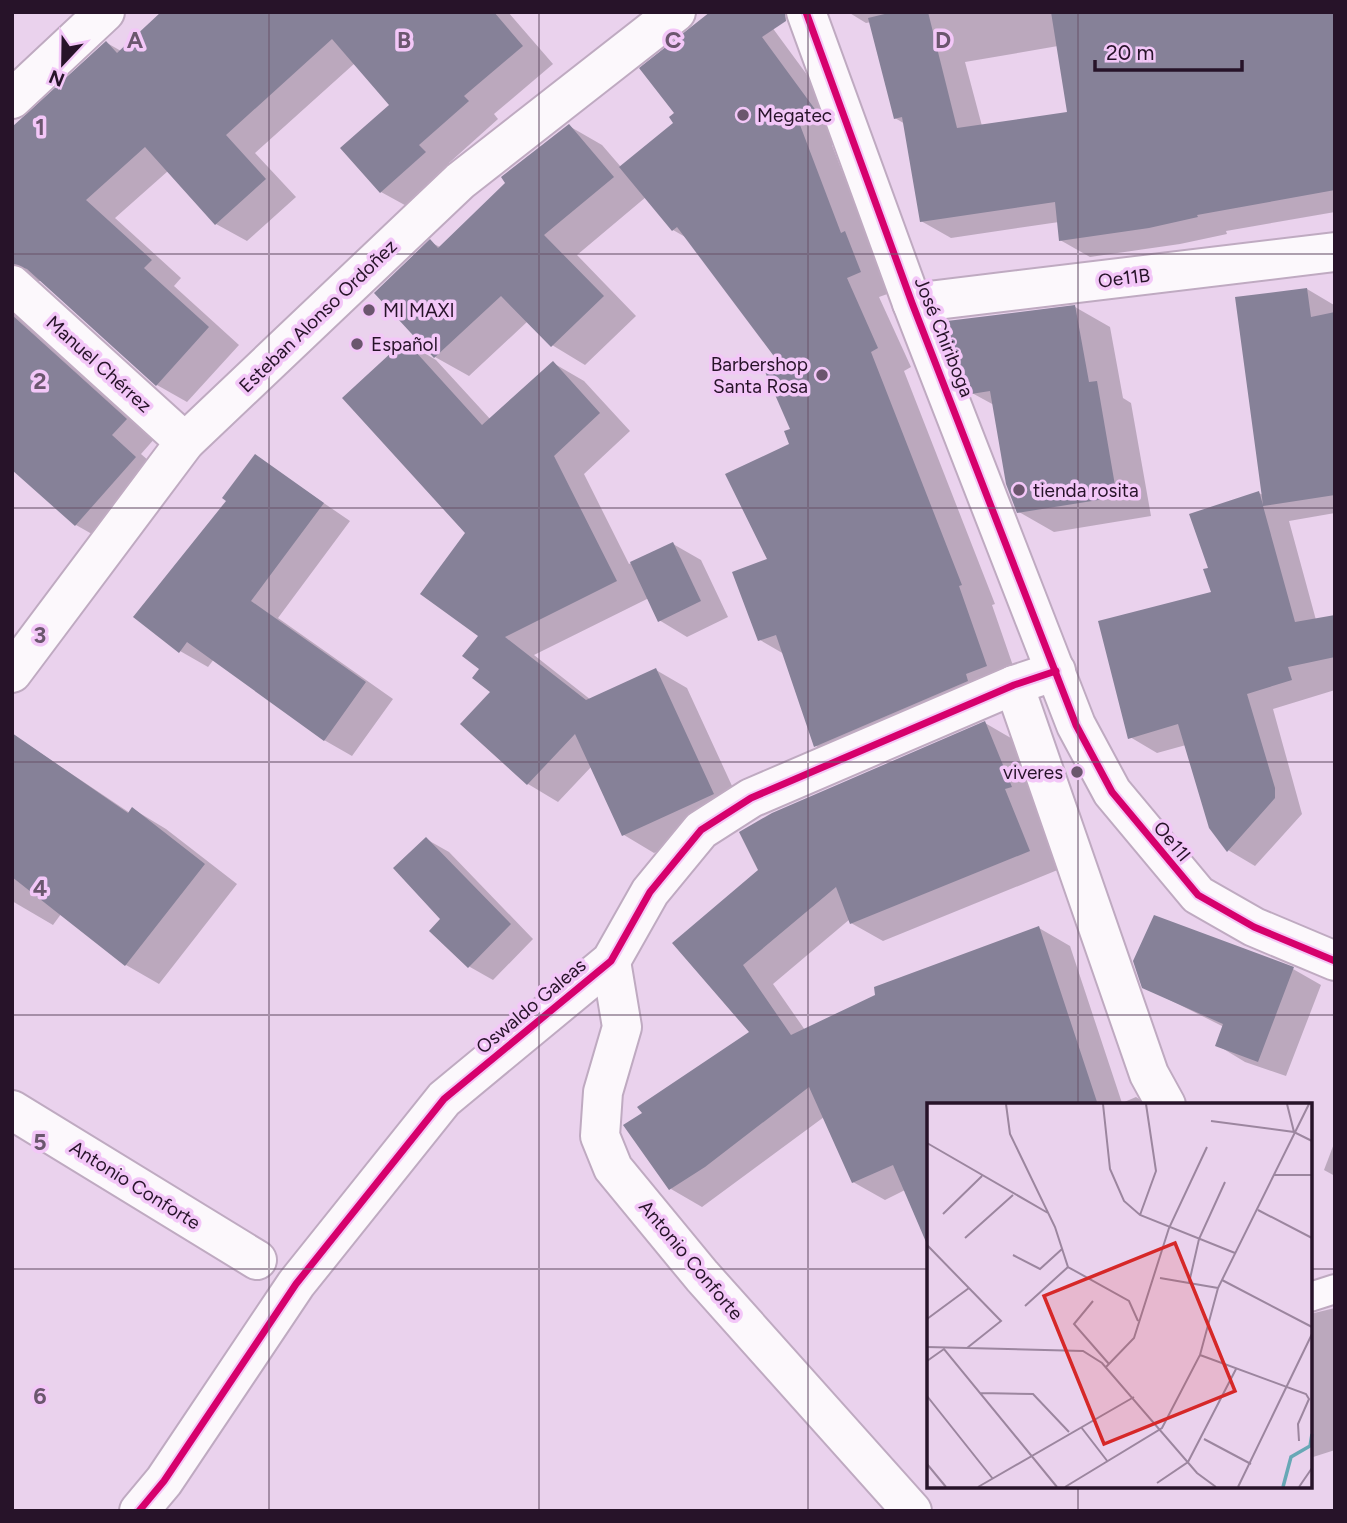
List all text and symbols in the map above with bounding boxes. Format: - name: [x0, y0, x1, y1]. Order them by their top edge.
- text: A: [127, 26, 144, 54]
- text: B: [397, 26, 411, 54]
- text: C: [665, 26, 682, 54]
- text: D: [935, 26, 951, 54]
- north arrow: [28, 28, 98, 98]
- scale bar: [1095, 28, 1242, 72]
- text: 20 m: [1106, 40, 1154, 65]
- text: N: [46, 65, 68, 92]
- place label: Megatec: [757, 104, 832, 127]
- marker: Megatec: [735, 107, 751, 123]
- text: 1: [35, 113, 45, 141]
- street label: Esteban Alonso Ordoñez: [234, 235, 402, 397]
- street label: Oe11B: [1097, 263, 1151, 293]
- street label: José Chiriboga: [909, 274, 979, 400]
- place label: MI MAXI: [383, 299, 455, 322]
- marker: MI MAXI: [361, 302, 377, 318]
- street label: Manuel Chérrez: [42, 311, 156, 417]
- place label: Español: [371, 333, 438, 356]
- marker: Español: [349, 336, 365, 352]
- place label: Barbershop Santa Rosa: [711, 353, 808, 398]
- text: 2: [33, 367, 47, 395]
- marker: Barbershop Santa Rosa: [814, 367, 830, 383]
- place label: tienda rosita: [1033, 479, 1139, 502]
- marker: tienda rosita: [1011, 482, 1027, 498]
- text: 3: [34, 621, 46, 649]
- place label: viveres: [1003, 761, 1063, 784]
- marker: viveres: [1069, 764, 1085, 780]
- street label: Oe11l: [1149, 816, 1195, 866]
- text: 4: [33, 874, 47, 902]
- street label: Oswaldo Galeas: [471, 953, 591, 1059]
- inset map: [927, 1103, 1312, 1488]
- text: 5: [33, 1128, 47, 1156]
- street label: Antonio Conforte: [65, 1136, 205, 1234]
- street label: Antonio Conforte: [634, 1195, 748, 1325]
- text: 6: [33, 1382, 47, 1410]

